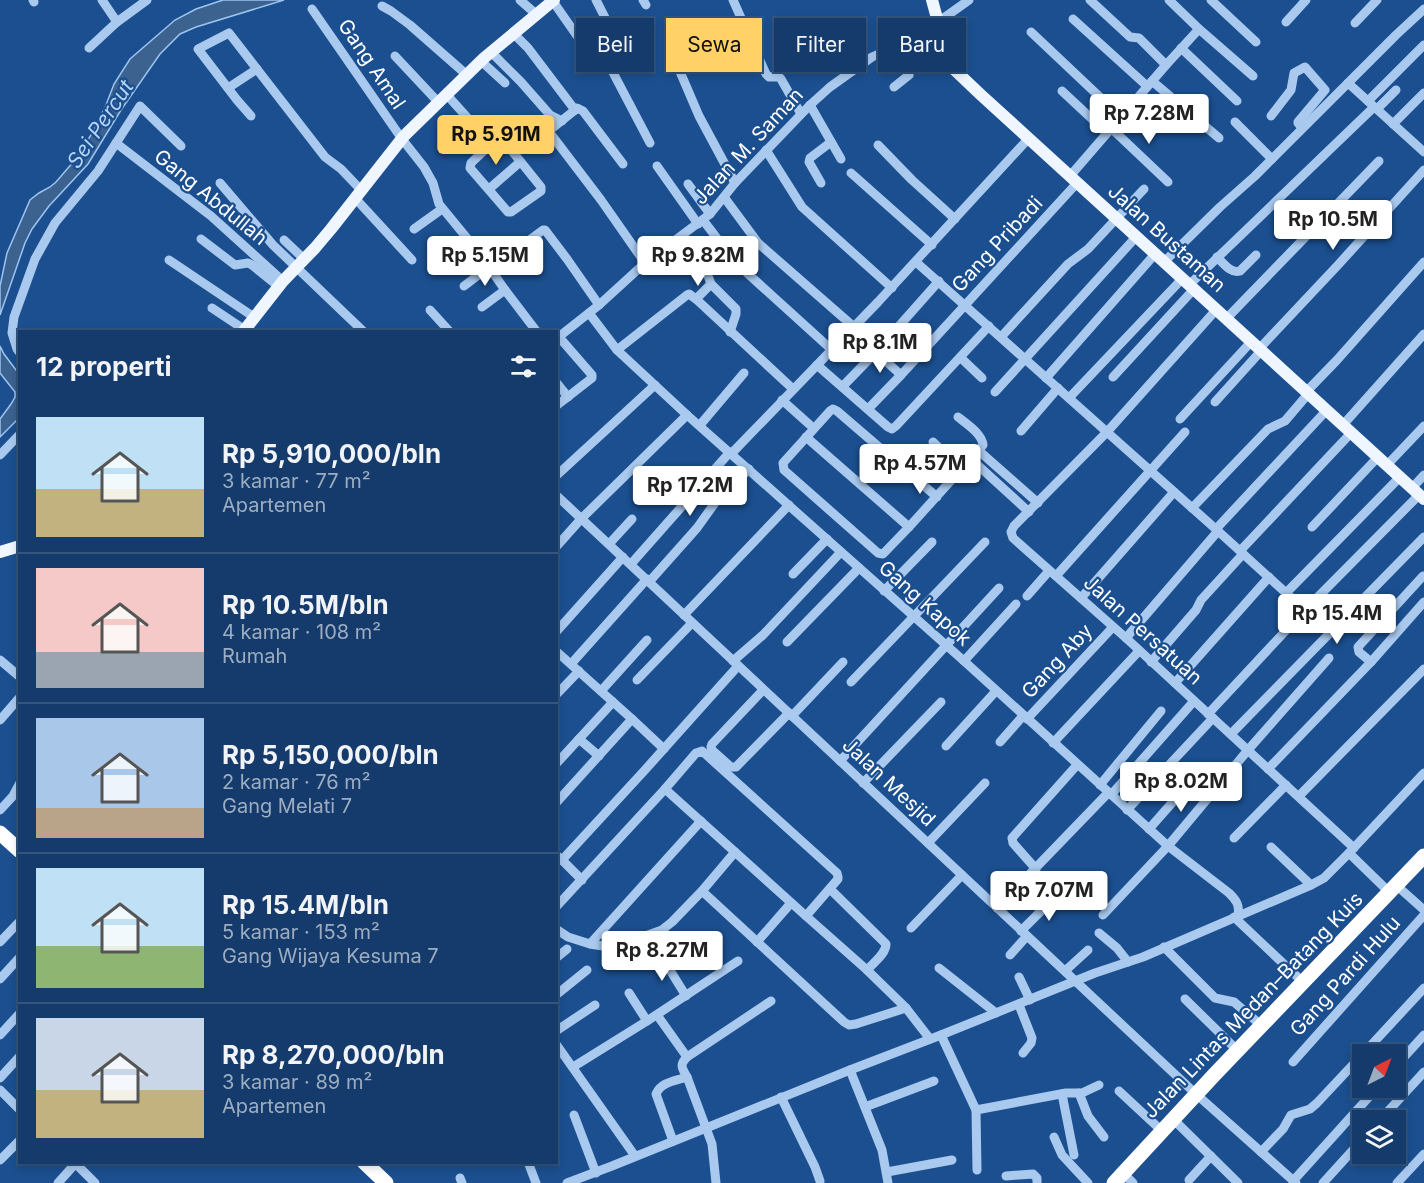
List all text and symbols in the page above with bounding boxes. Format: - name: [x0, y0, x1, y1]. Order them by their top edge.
- street label: Gang Amal: [333, 14, 411, 114]
- chip: Beli: [576, 18, 654, 72]
- chip: Sewa: [666, 18, 762, 72]
- chip: Filter: [774, 18, 866, 72]
- chip: Baru: [878, 18, 966, 72]
- water label: Sei Percut: [61, 74, 139, 173]
- street label: Jalan M. Saman: [688, 83, 808, 209]
- pin: Rp 7.28M: [1087, 94, 1211, 145]
- text: Rp 7.28M: [1104, 101, 1194, 125]
- pin: Rp 5.91M: [434, 115, 558, 166]
- text: Rp 5.91M: [451, 122, 541, 146]
- street label: Gang Abdullah: [150, 144, 272, 250]
- street label: Jalan Bustaman: [1103, 179, 1231, 297]
- street label: Gang Pribadi: [947, 191, 1047, 297]
- pin: Rp 10.5M: [1271, 200, 1395, 251]
- text: Rp 10.5M: [1288, 207, 1378, 231]
- pin: Rp 5.15M: [423, 236, 547, 287]
- pin: Rp 9.82M: [636, 236, 760, 287]
- text: Rp 5.15M: [441, 243, 529, 267]
- text: Rp 9.82M: [651, 243, 745, 267]
- pin: Rp 8.1M: [825, 323, 935, 374]
- text: Rp 8.1M: [842, 330, 918, 354]
- icon: filters: [507, 350, 540, 383]
- text: 12 properti: [36, 351, 172, 382]
- text: Rp 5,910,000/bln: [222, 438, 441, 469]
- icon: home: [84, 441, 156, 513]
- pin: Rp 4.57M: [858, 444, 982, 495]
- text: Rp 4.57M: [874, 451, 966, 475]
- pin: Rp 17.2M: [628, 466, 752, 517]
- text: 3 kamar · 77 m²: [222, 469, 371, 493]
- text: Rp 17.2M: [647, 473, 733, 497]
- text: Apartemen: [222, 493, 326, 517]
- street label: Gang Kapok: [874, 555, 976, 651]
- street label: Jalan Persatuan: [1079, 570, 1207, 690]
- text: Rp 10.5M/bln: [222, 589, 389, 620]
- icon: home: [84, 592, 156, 664]
- pin: Rp 15.4M: [1275, 594, 1399, 645]
- text: Rp 15.4M: [1292, 601, 1382, 625]
- street label: Gang Aby: [1017, 619, 1097, 703]
- text: 4 kamar · 108 m²: [222, 620, 381, 644]
- text: Rumah: [222, 644, 287, 668]
- street label: Jalan Mesjid: [838, 733, 940, 831]
- text: Rp 5,150,000/bln: [222, 739, 439, 770]
- icon: home: [84, 742, 156, 814]
- pin: Rp 8.02M: [1119, 762, 1243, 813]
- text: Rp 8.02M: [1134, 769, 1228, 793]
- text: 2 kamar · 76 m²: [222, 770, 371, 794]
- text: Gang Melati 7: [222, 794, 352, 818]
- pin: Rp 7.07M: [987, 871, 1111, 922]
- text: Rp 7.07M: [1004, 878, 1094, 902]
- street label: Jalan Lintas Medan–Batang Kuis: [1138, 887, 1368, 1123]
- text: Rp 15.4M/bln: [222, 889, 389, 920]
- icon: home: [84, 892, 156, 964]
- street label: Gang Pardi Hulu: [1285, 911, 1405, 1041]
- text: 5 kamar · 153 m²: [222, 920, 380, 944]
- pin: Rp 8.27M: [600, 931, 724, 982]
- text: Rp 8.27M: [616, 938, 708, 962]
- text: Gang Wijaya Kesuma 7: [222, 944, 439, 968]
- text: Rp 8,270,000/bln: [222, 1039, 445, 1070]
- icon: home: [84, 1042, 156, 1114]
- north arrow: [1352, 1044, 1406, 1098]
- map controls: [1352, 1044, 1406, 1164]
- text: 3 kamar · 89 m²: [222, 1070, 372, 1094]
- text: Apartemen: [222, 1094, 326, 1118]
- button: layers: [1352, 1110, 1406, 1164]

